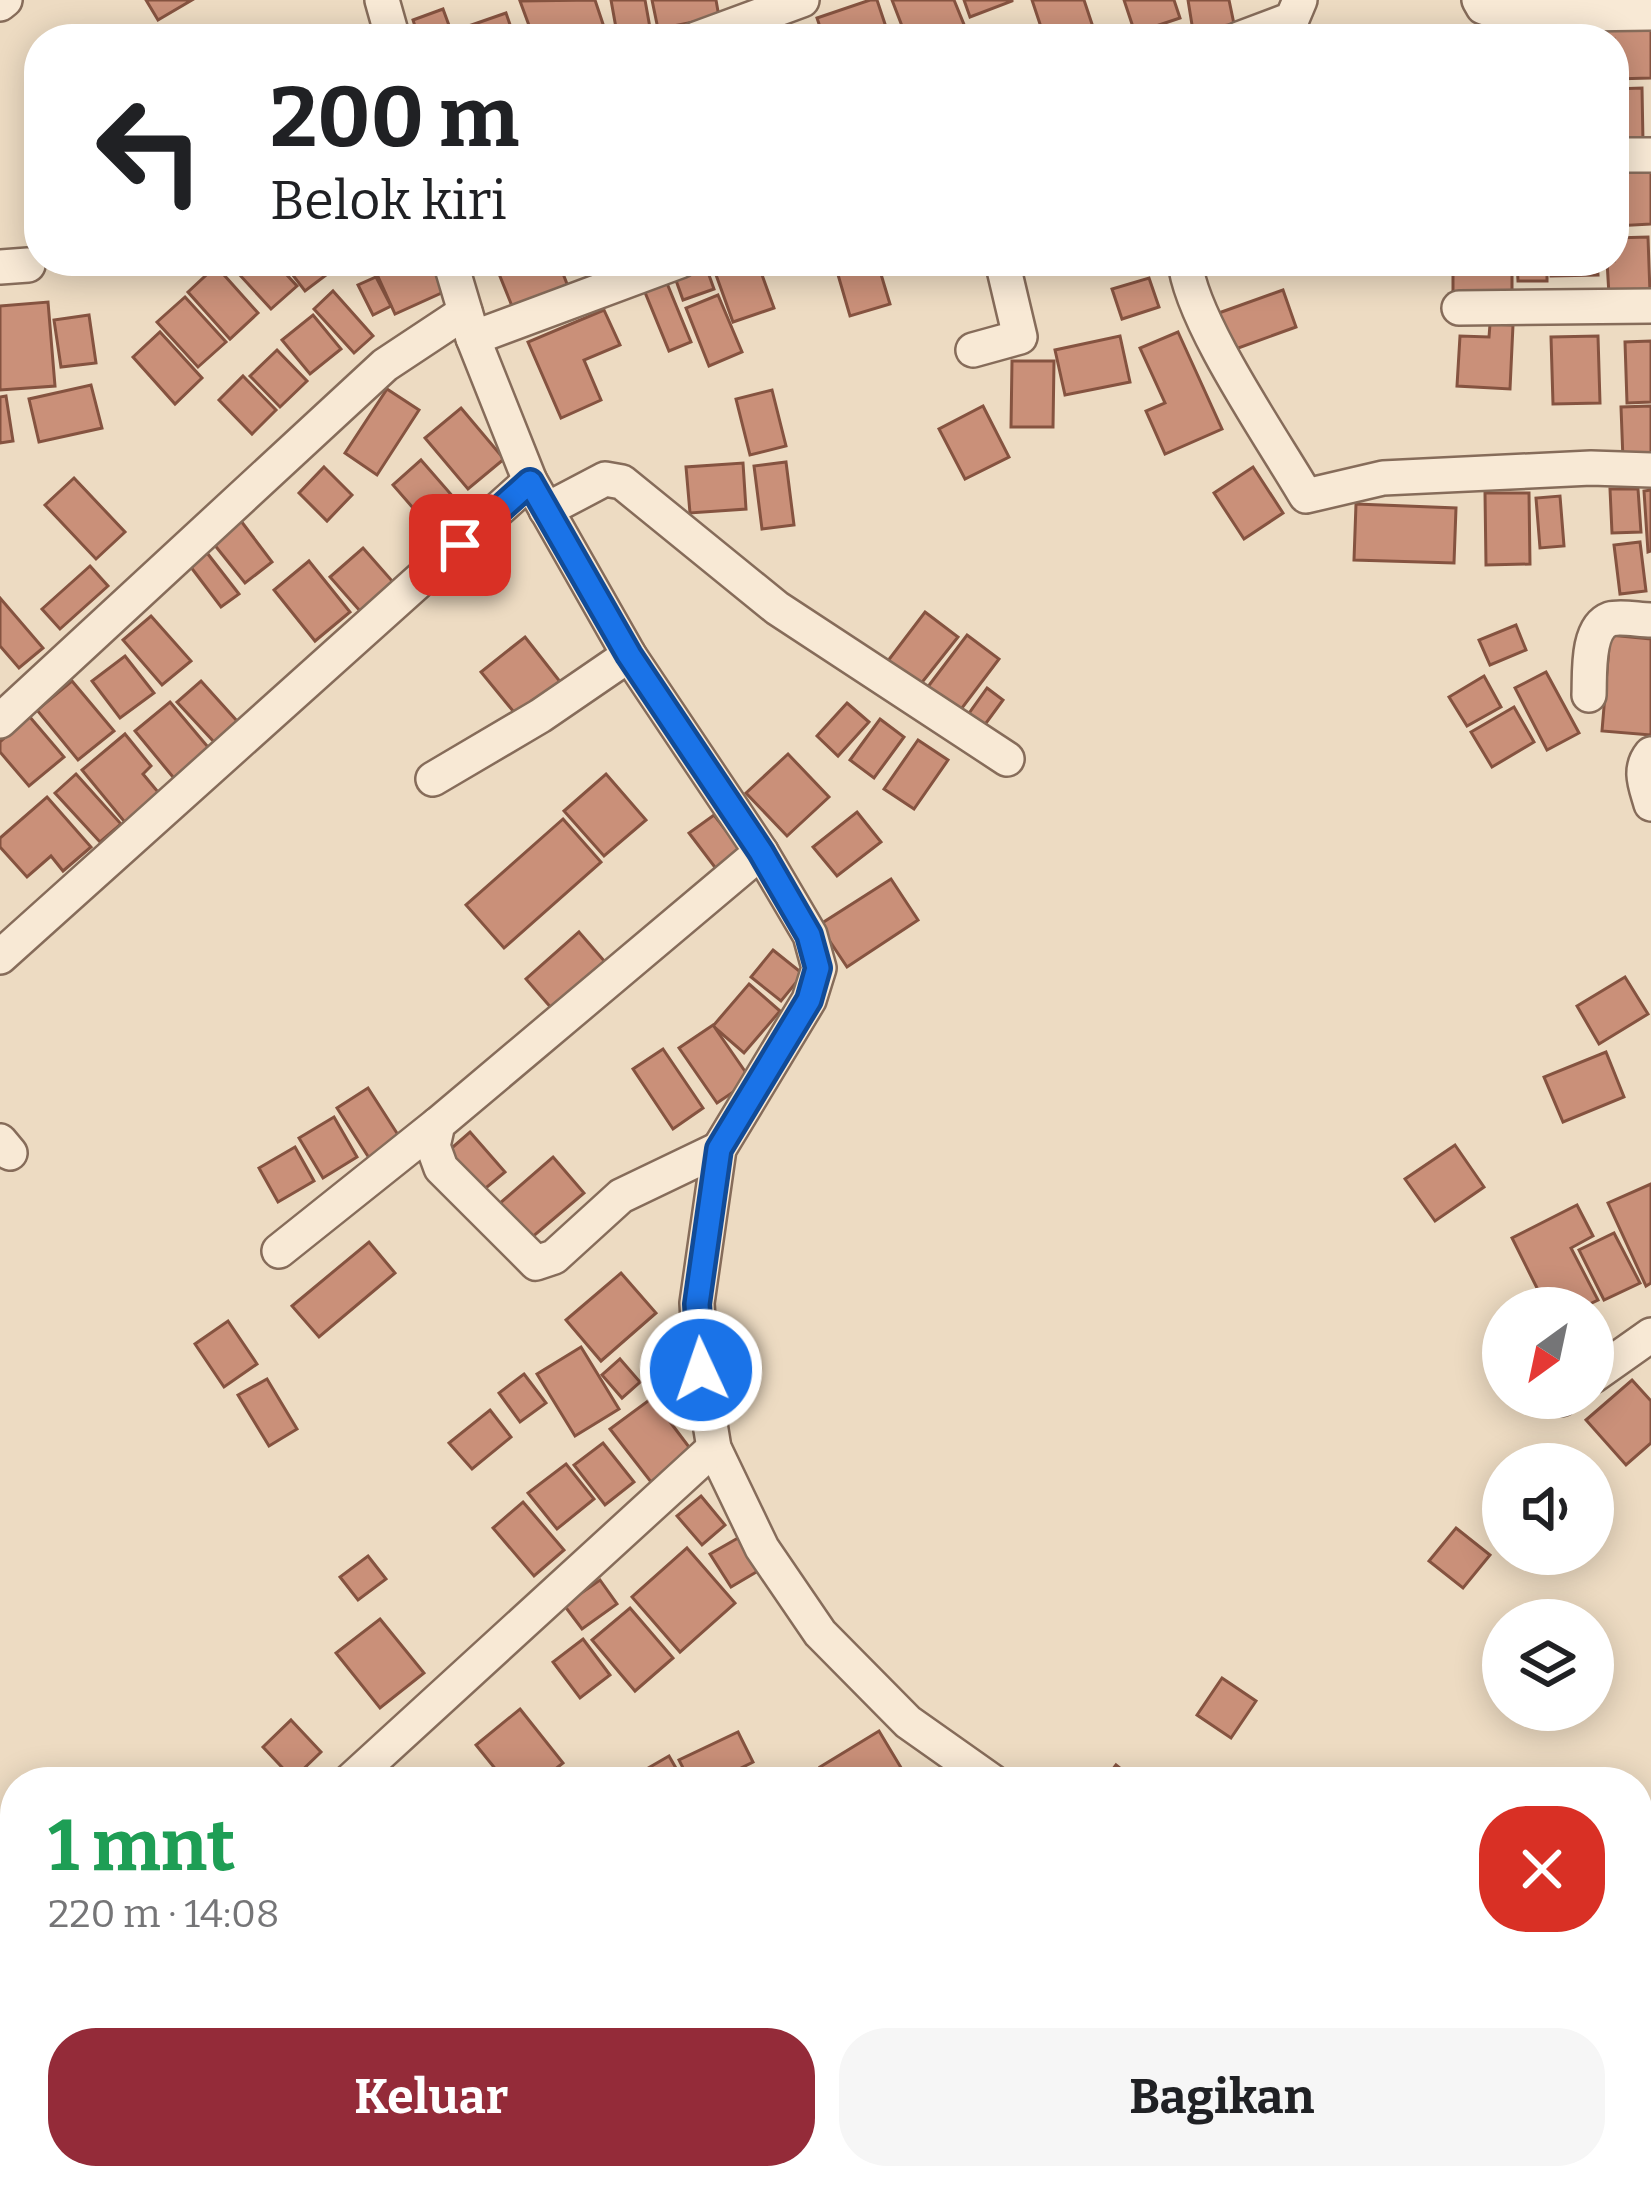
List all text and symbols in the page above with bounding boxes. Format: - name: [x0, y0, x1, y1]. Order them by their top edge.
- text: 200 m: [270, 67, 519, 168]
- icon: left: [72, 72, 228, 228]
- text: Belok kiri: [270, 169, 507, 233]
- pin: [409, 494, 511, 596]
- icon: arrive: [427, 512, 493, 578]
- north arrow: [1482, 1287, 1614, 1419]
- map controls: [1482, 1287, 1614, 1731]
- position arrow: [638, 1307, 764, 1433]
- button: sound: [1482, 1443, 1614, 1575]
- button: layers: [1482, 1599, 1614, 1731]
- text: 1 mnt: [48, 1803, 236, 1889]
- button: close: [1479, 1806, 1605, 1932]
- text: 220 m · 14:08: [48, 1891, 280, 1937]
- button: Keluar: [48, 2028, 815, 2166]
- button: Bagikan: [839, 2028, 1605, 2166]

